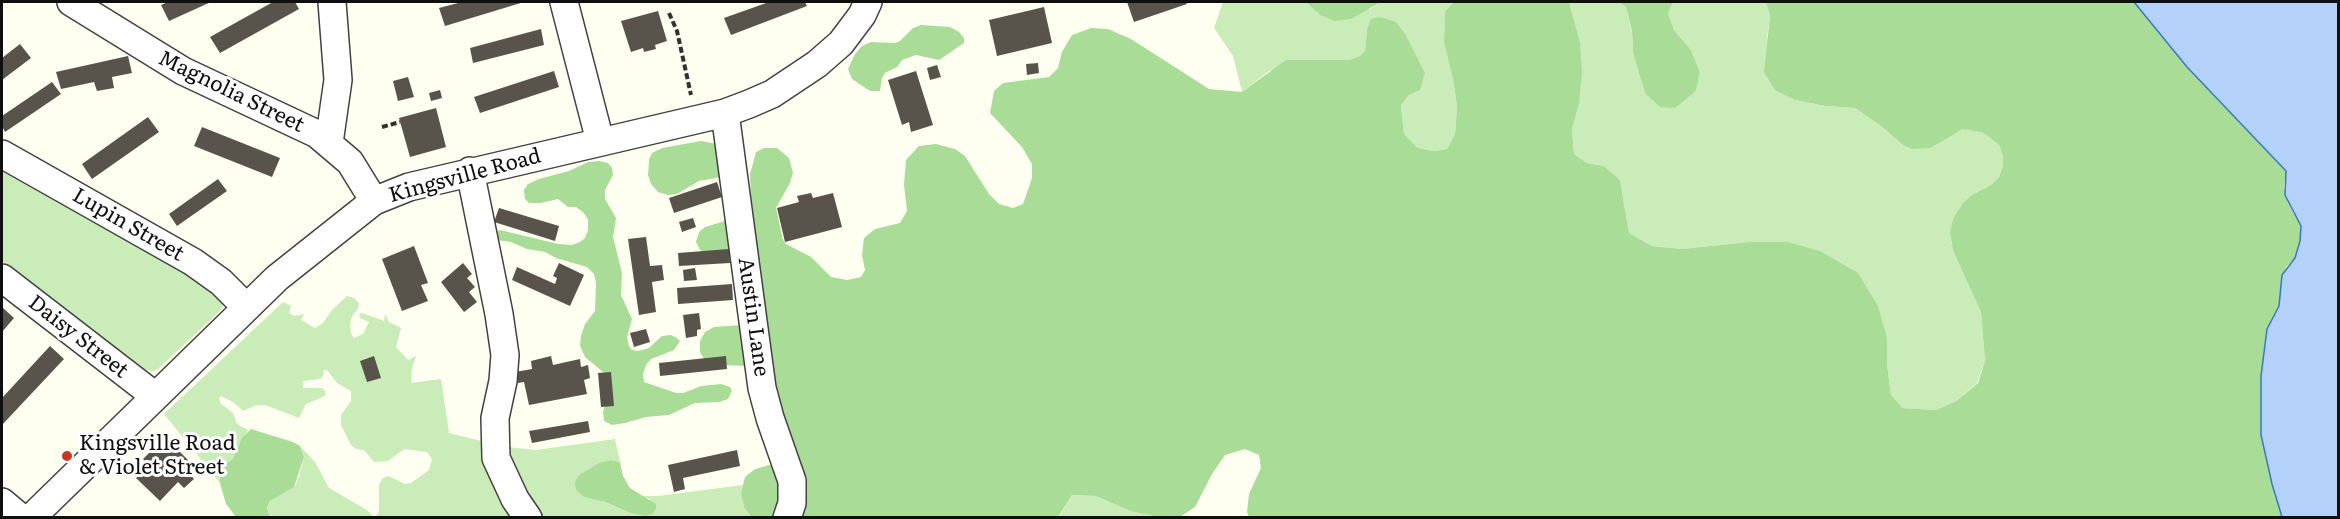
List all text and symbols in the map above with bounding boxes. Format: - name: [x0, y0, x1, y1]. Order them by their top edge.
- street label: Magnolia Street: [154, 46, 308, 138]
- street label: Kingsville Road: [386, 144, 544, 208]
- street label: Lupin Street: [68, 183, 188, 267]
- street label: Austin Lane: [732, 256, 774, 378]
- street label: Daisy Street: [23, 290, 133, 384]
- place label: Kingsville Road & Violet Street: [79, 431, 236, 481]
- marker: Kingsville Road & Violet Street: [60, 449, 74, 463]

